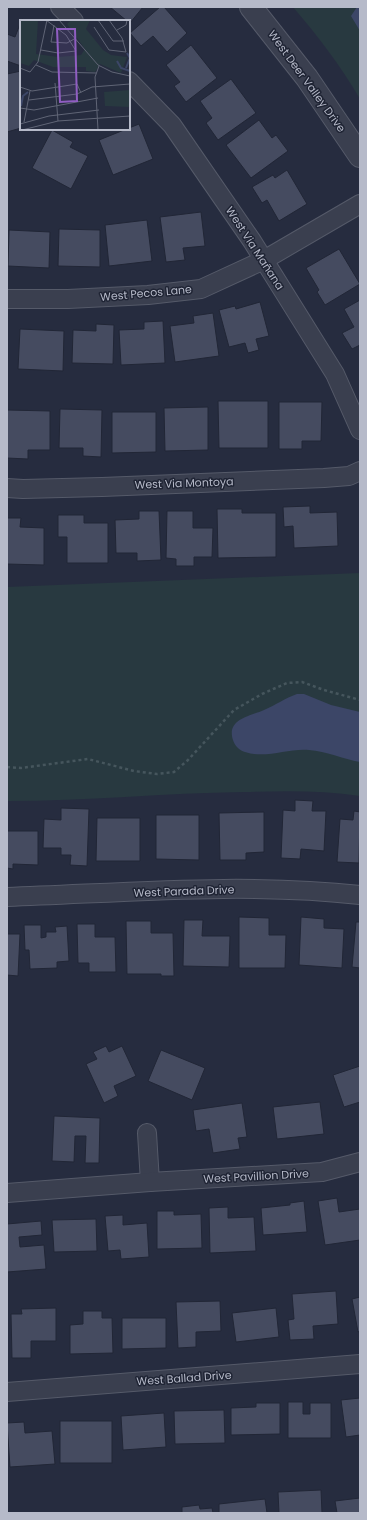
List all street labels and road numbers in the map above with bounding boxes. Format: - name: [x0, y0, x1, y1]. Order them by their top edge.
- street label: West Deer Valley Drive: [265, 27, 350, 135]
- street label: West Via Mañana: [222, 203, 288, 293]
- street label: West Pecos Lane: [100, 281, 193, 305]
- street label: West Via Montoya: [134, 473, 234, 493]
- street label: West Parada Drive: [133, 881, 235, 901]
- street label: West Pavillion Drive: [203, 1165, 309, 1187]
- street label: West Ballad Drive: [136, 1367, 232, 1389]

